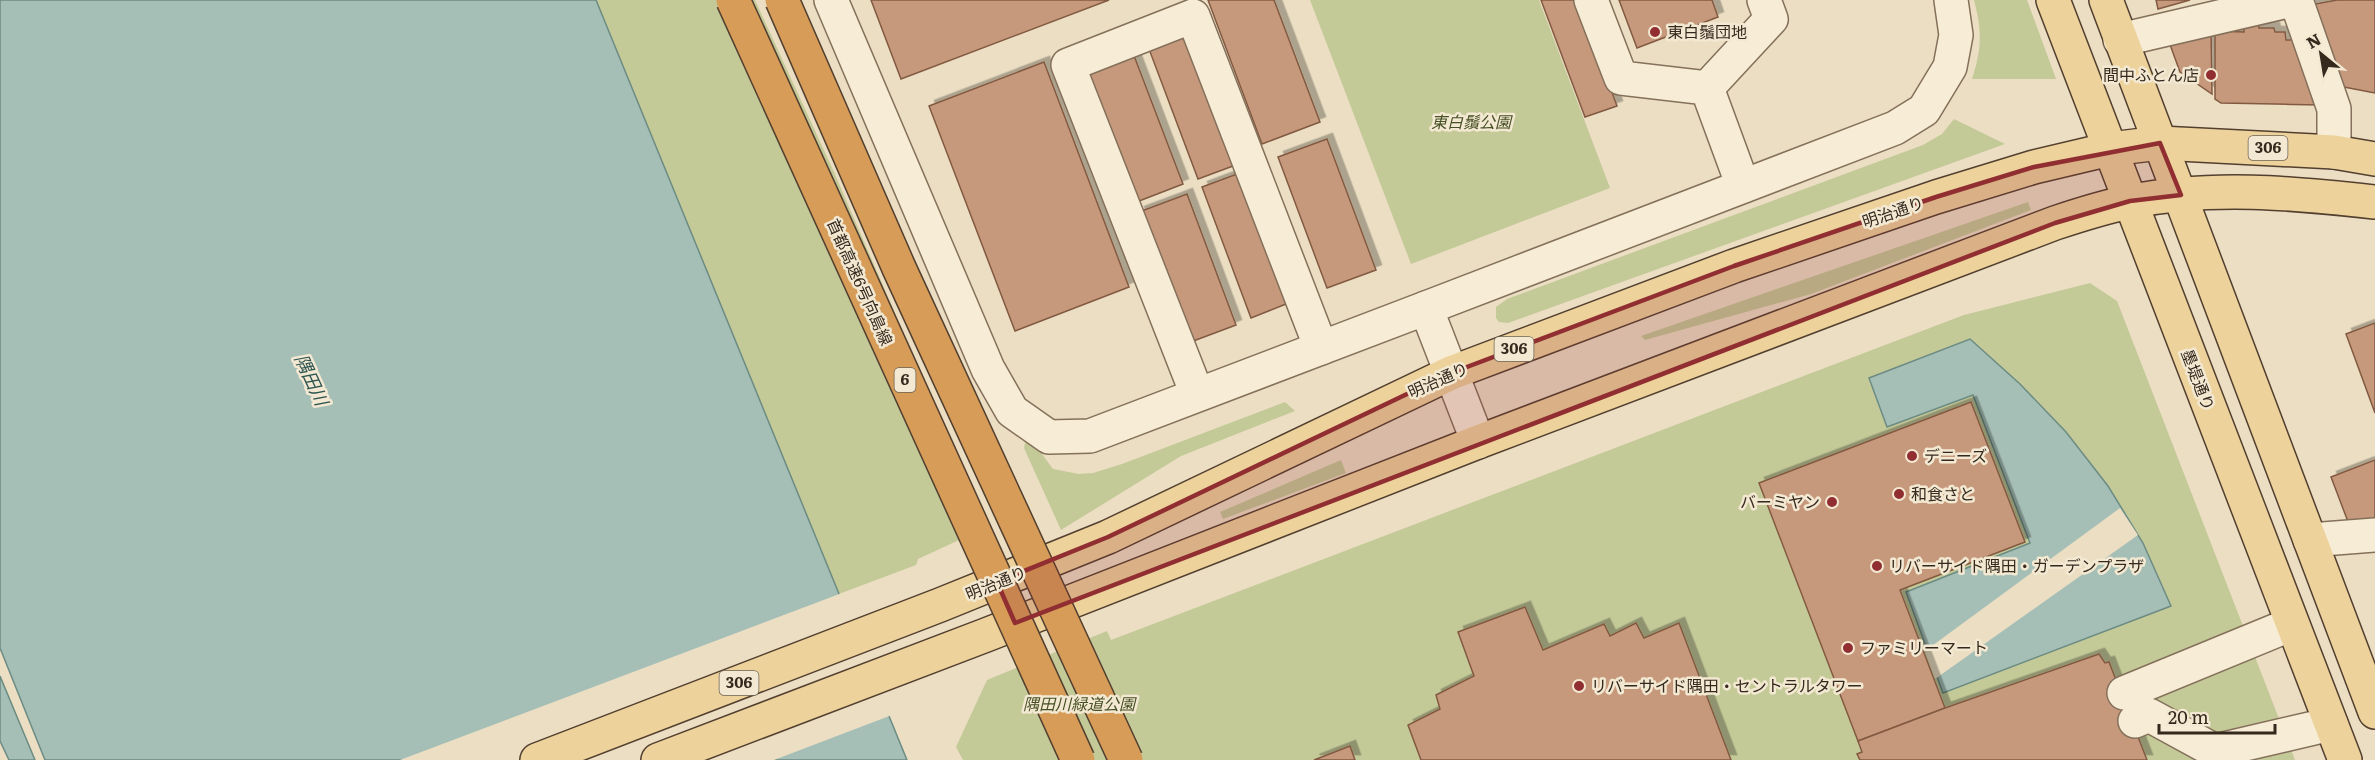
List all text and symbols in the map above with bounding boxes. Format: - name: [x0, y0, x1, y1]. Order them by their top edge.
- place label: 東白鬚団地: [1667, 19, 1747, 43]
- north arrow: [2291, 24, 2351, 84]
- marker: 東白鬚団地: [1648, 25, 1662, 39]
- text: N: [2301, 26, 2325, 54]
- place label: 間中ふとん店: [2103, 62, 2199, 86]
- marker: 間中ふとん店: [2204, 68, 2218, 82]
- park label: 東白鬚公園: [1431, 109, 1513, 133]
- road number: 306: [2248, 136, 2288, 160]
- street label: 明治通り: [1859, 189, 1927, 233]
- street label: 首都高速6号向島線: [822, 214, 900, 349]
- road number: 306: [1494, 337, 1534, 361]
- street label: 墨堤通り: [2176, 345, 2222, 414]
- water label: 隅田川: [289, 349, 337, 411]
- street label: 明治通り: [1403, 355, 1472, 403]
- road number: 6: [894, 368, 916, 392]
- place label: デニーズ: [1924, 443, 1987, 467]
- marker: デニーズ: [1905, 449, 1919, 463]
- place label: 和食さと: [1911, 481, 1975, 505]
- marker: 和食さと: [1892, 487, 1906, 501]
- place label: バーミヤン: [1740, 489, 1820, 513]
- marker: バーミヤン: [1825, 495, 1839, 509]
- place label: リバーサイド隅田・ガーデンプラザ: [1889, 553, 2144, 577]
- street label: 明治通り: [961, 559, 1030, 605]
- marker: リバーサイド隅田・ガーデンプラザ: [1870, 559, 1884, 573]
- place label: ファミリーマート: [1860, 635, 1988, 659]
- marker: ファミリーマート: [1841, 641, 1855, 655]
- road number: 306: [720, 671, 758, 695]
- place label: リバーサイド隅田・セントラルタワー: [1591, 673, 1863, 697]
- marker: リバーサイド隅田・セントラルタワー: [1572, 679, 1586, 693]
- park label: 隅田川緑道公園: [1023, 691, 1137, 715]
- scale bar: [2159, 697, 2274, 735]
- text: 20 m: [2168, 703, 2209, 730]

